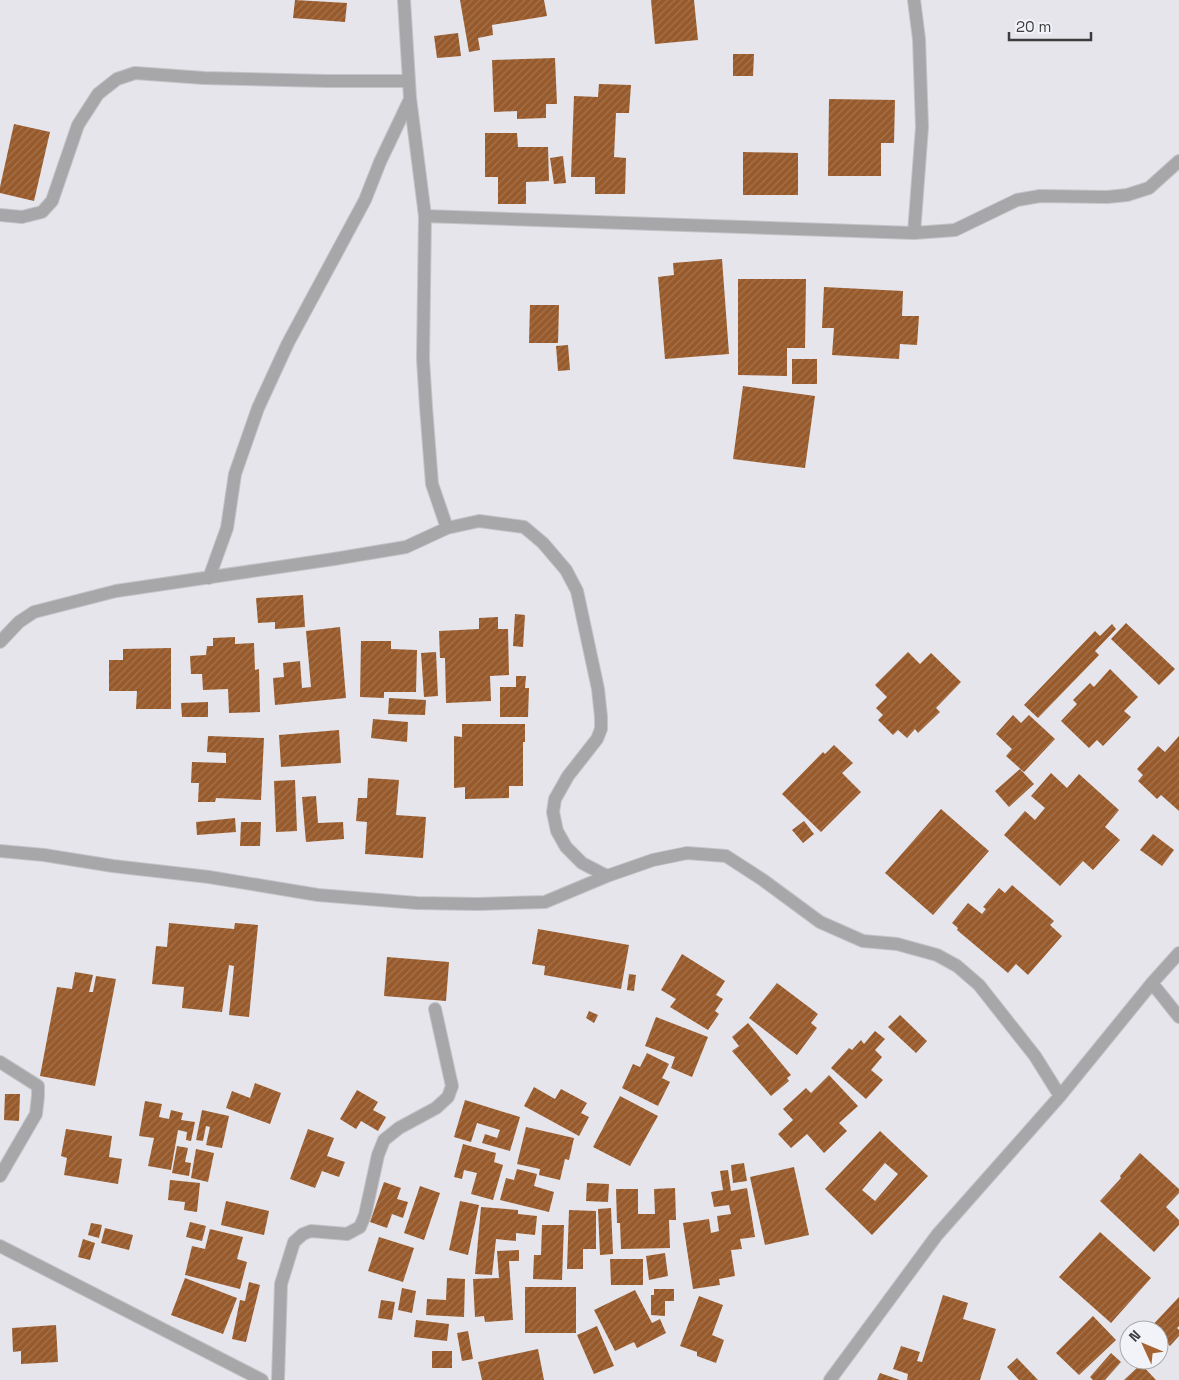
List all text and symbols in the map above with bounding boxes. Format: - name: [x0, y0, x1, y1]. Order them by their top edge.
- scale bar: [1009, 10, 1092, 42]
- text: 20 m: [1016, 17, 1051, 36]
- north arrow: [1119, 1320, 1169, 1370]
- text: N: [1125, 1326, 1144, 1346]

